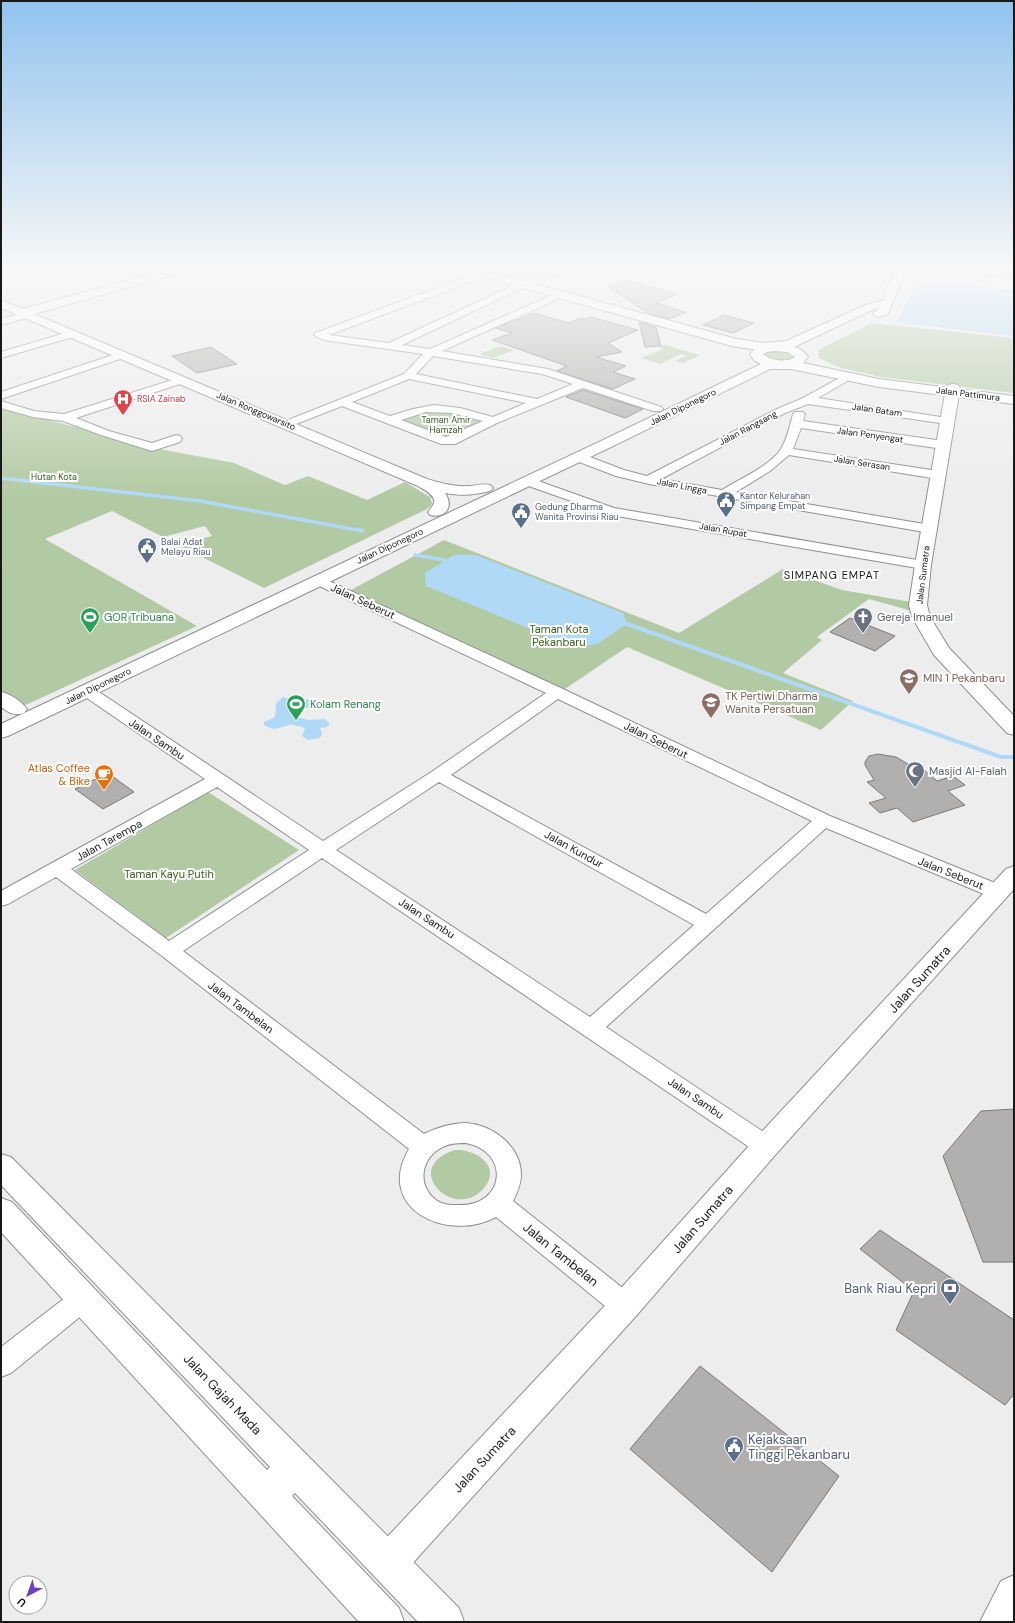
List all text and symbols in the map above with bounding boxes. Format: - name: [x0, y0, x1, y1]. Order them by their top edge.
- street label: Jalan Pattimura: [935, 384, 1001, 404]
- street label: Jalan Diponegoro: [648, 386, 718, 428]
- hospital icon: RSIA Zainab: [112, 388, 134, 416]
- street label: Jalan Ronggowarsito: [215, 389, 297, 433]
- place label: RSIA Zainab: [137, 393, 186, 405]
- street label: Jalan Batam: [851, 401, 903, 419]
- street label: Jalan Rangsang: [717, 408, 779, 448]
- park label: Taman Amir Hamzah: [421, 414, 471, 436]
- street label: Jalan Penyengat: [836, 424, 905, 446]
- street label: Jalan Serasan: [833, 453, 891, 473]
- park label: Hutan Kota: [31, 471, 77, 483]
- street label: Jalan Lingga: [656, 475, 708, 497]
- public building icon: Kantor Kelurahan Simpang Empat: [715, 490, 737, 518]
- place label: Kantor Kelurahan Simpang Empat: [740, 490, 810, 512]
- public building icon: Gedung Dharma Wanita Provinsi Riau: [510, 501, 532, 529]
- place label: Gedung Dharma Wanita Provinsi Riau: [535, 501, 619, 523]
- street label: Jalan Rupat: [698, 520, 748, 540]
- street label: Jalan Diponegoro: [355, 525, 425, 567]
- public building icon: Balai Adat Melayu Riau: [136, 536, 158, 564]
- place label: Balai Adat Melayu Riau: [161, 536, 211, 558]
- street label: Jalan Sumatra: [913, 545, 933, 605]
- district label: SIMPANG EMPAT: [784, 568, 880, 582]
- street label: Jalan Seberut: [328, 580, 398, 622]
- sports icon: GOR Tribuana: [79, 606, 101, 634]
- church icon: Gereja Imanuel: [852, 606, 874, 634]
- place label: GOR Tribuana: [104, 610, 174, 624]
- place label: Gereja Imanuel: [877, 610, 953, 624]
- park label: Taman Kota Pekanbaru: [529, 622, 589, 649]
- street label: Jalan Diponegoro: [63, 665, 133, 707]
- school or university icon: MIN 1 Pekanbaru: [898, 667, 920, 695]
- place label: MIN 1 Pekanbaru: [923, 671, 1005, 685]
- place label: TK Pertiwi Dharma Wanita Persatuan: [725, 689, 818, 716]
- school or university icon: TK Pertiwi Dharma Wanita Persatuan: [700, 691, 722, 719]
- sports icon: Kolam Renang: [285, 693, 307, 721]
- place label: Kolam Renang: [310, 697, 381, 711]
- street label: Jalan Sambu: [126, 715, 188, 763]
- street label: Jalan Seberut: [622, 718, 690, 762]
- mosque icon: Masjid Al-Falah: [904, 760, 926, 788]
- place label: Atlas Coffee & Bike: [28, 761, 90, 788]
- cafe icon: Atlas Coffee & Bike: [93, 763, 115, 791]
- place label: Masjid Al-Falah: [929, 764, 1007, 778]
- street label: Jalan Tarempa: [74, 816, 144, 864]
- street label: Jalan Kundur: [542, 827, 606, 871]
- street label: Jalan Seberut: [916, 853, 986, 893]
- park label: Taman Kayu Putih: [124, 867, 214, 881]
- street label: Jalan Sambu: [396, 895, 458, 941]
- street label: Jalan Sumatra: [885, 942, 954, 1017]
- street label: Jalan Tambelan: [206, 978, 276, 1036]
- street label: Jalan Sambu: [665, 1074, 727, 1122]
- street label: Jalan Sumatra: [668, 1182, 737, 1257]
- street label: Jalan Tambelan: [519, 1219, 602, 1290]
- bank icon: Bank Riau Kepri: [939, 1277, 961, 1305]
- place label: Bank Riau Kepri: [844, 1280, 936, 1297]
- street label: Jalan Gajah Mada: [180, 1350, 266, 1438]
- street label: Jalan Sumatra: [449, 1422, 520, 1496]
- place label: Kejaksaan Tinggi Pekanbaru: [748, 1431, 850, 1463]
- public building icon: Kejaksaan Tinggi Pekanbaru: [723, 1435, 745, 1463]
- north arrow: [8, 1575, 48, 1615]
- text: U: [14, 1595, 29, 1610]

